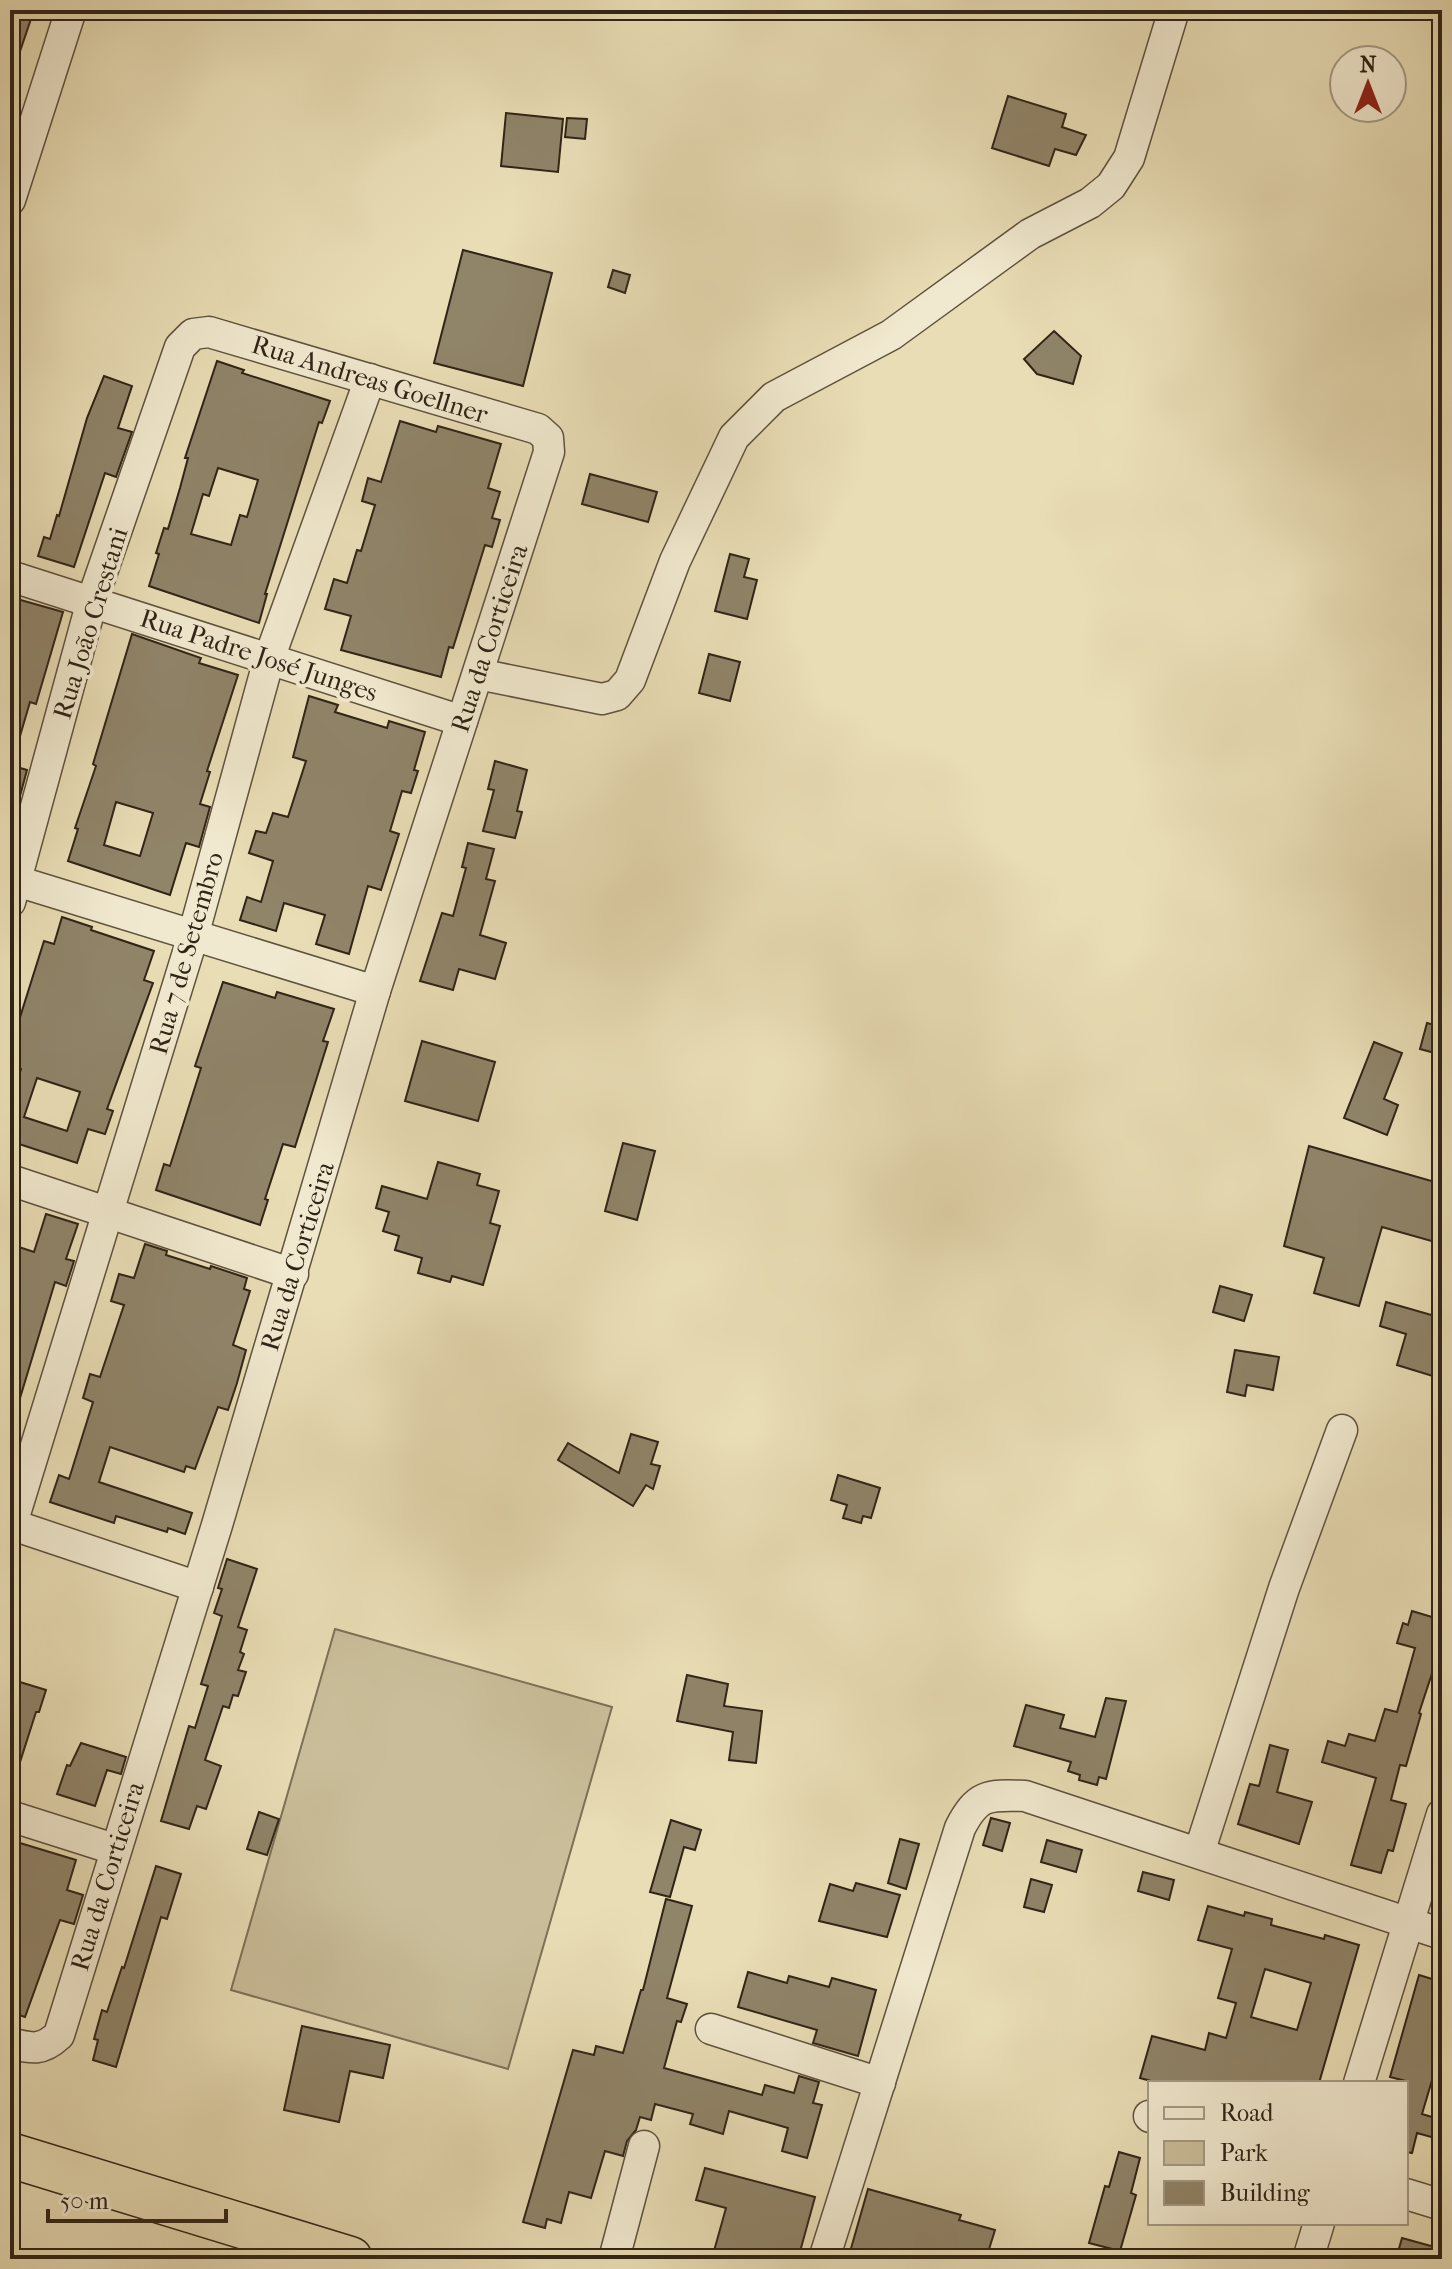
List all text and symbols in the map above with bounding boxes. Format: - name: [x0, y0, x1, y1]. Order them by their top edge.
- north arrow: [1328, 44, 1408, 124]
- text: N: [1360, 52, 1377, 78]
- street label: Rua Andreas Goellner: [248, 329, 492, 430]
- street label: Rua João Crestani: [47, 523, 134, 723]
- street label: Rua da Corticeira: [444, 539, 535, 736]
- street label: Rua Padre José Junges: [136, 602, 381, 708]
- street label: Rua 7 de Setembro: [143, 848, 230, 1058]
- street label: Rua da Corticeira: [254, 1157, 341, 1354]
- street label: Rua da Corticeira: [64, 1777, 151, 1974]
- legend: [1148, 2081, 1408, 2225]
- text: Road: [1220, 2099, 1274, 2127]
- text: Park: [1220, 2139, 1268, 2167]
- scale bar: [48, 2173, 226, 2223]
- text: Building: [1220, 2179, 1311, 2207]
- text: 50 m: [60, 2187, 109, 2215]

